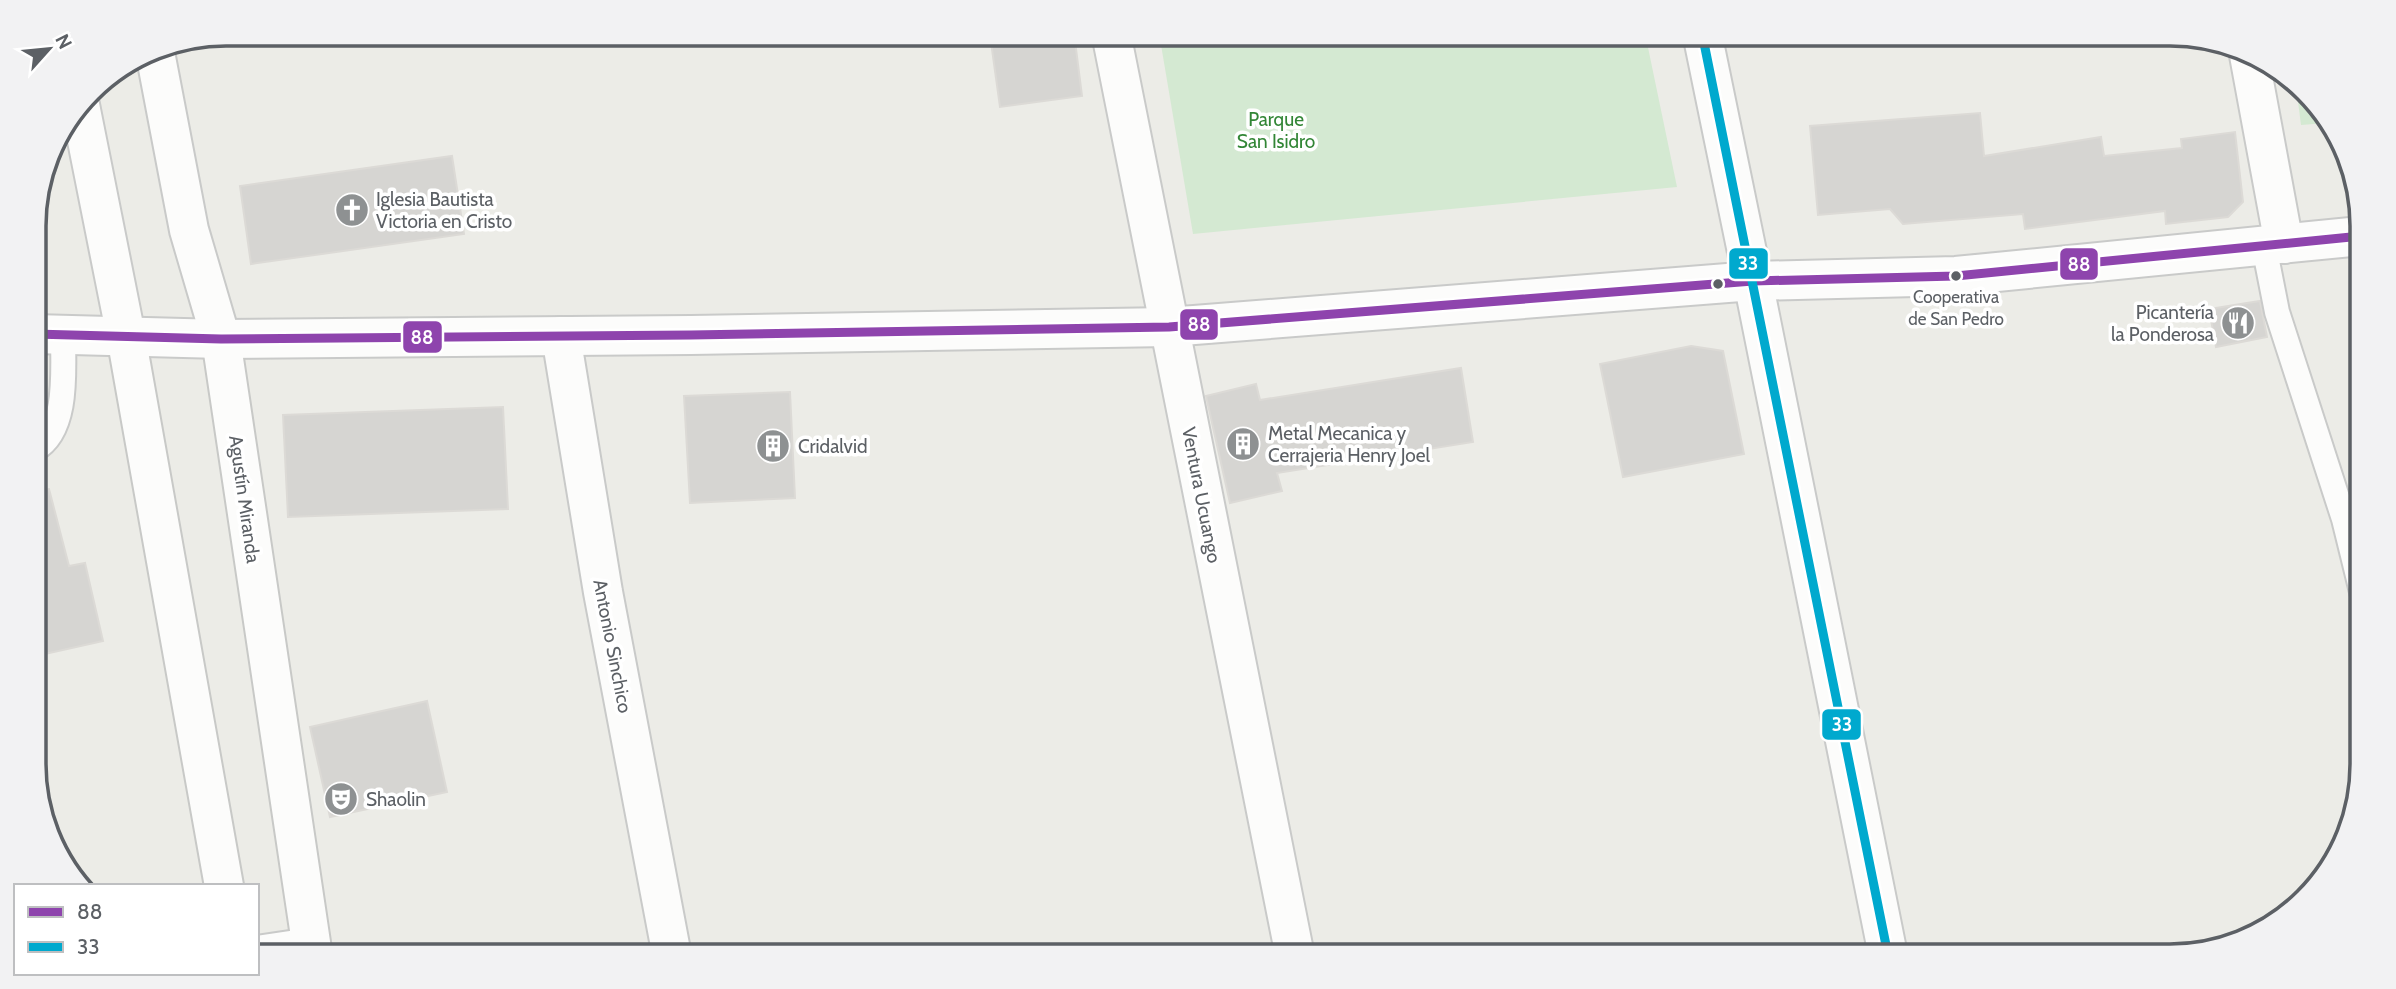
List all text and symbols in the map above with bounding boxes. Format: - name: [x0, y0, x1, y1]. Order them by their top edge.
- north arrow: [14, 14, 84, 84]
- text: N: [50, 30, 77, 53]
- park label: Parque San Isidro: [1237, 108, 1315, 153]
- place label: Iglesia Bautista Victoria en Cristo: [376, 188, 512, 233]
- church icon: Iglesia Bautista Victoria en Cristo: [333, 191, 371, 229]
- line badge: 33: [1728, 247, 1769, 280]
- line badge: 88: [2059, 247, 2099, 281]
- text: 33: [1738, 252, 1758, 275]
- text: 88: [2068, 253, 2090, 276]
- marker: Cooperativa de San Pedro: [1949, 269, 1963, 283]
- unlabelled marker: [1711, 277, 1725, 291]
- place label: Cooperativa de San Pedro: [1908, 287, 2004, 329]
- place label: Picantería la Ponderosa: [2111, 301, 2214, 346]
- restaurant icon: Picantería la Ponderosa: [2219, 304, 2257, 342]
- line badge: 88: [1179, 308, 1219, 341]
- text: 88: [1188, 313, 1210, 336]
- line badge: 88: [402, 320, 443, 354]
- text: 88: [411, 326, 433, 349]
- place label: Metal Mecanica y Cerrajeria Henry Joel: [1268, 422, 1430, 467]
- street label: Ventura Ucuango: [1177, 425, 1226, 565]
- building icon: Metal Mecanica y Cerrajeria Henry Joel: [1224, 425, 1262, 463]
- building icon: Cridalvid: [754, 427, 792, 465]
- street label: Agustín Miranda: [224, 434, 265, 564]
- place label: Cridalvid: [798, 435, 868, 458]
- street label: Antonio Sinchico: [588, 577, 637, 715]
- line badge: 33: [1821, 708, 1862, 741]
- text: 33: [1832, 713, 1852, 736]
- theatre icon: Shaolin: [322, 780, 360, 818]
- place label: Shaolin: [366, 788, 426, 811]
- legend: [14, 884, 259, 975]
- text: 88: [77, 899, 102, 924]
- text: 33: [77, 934, 100, 959]

